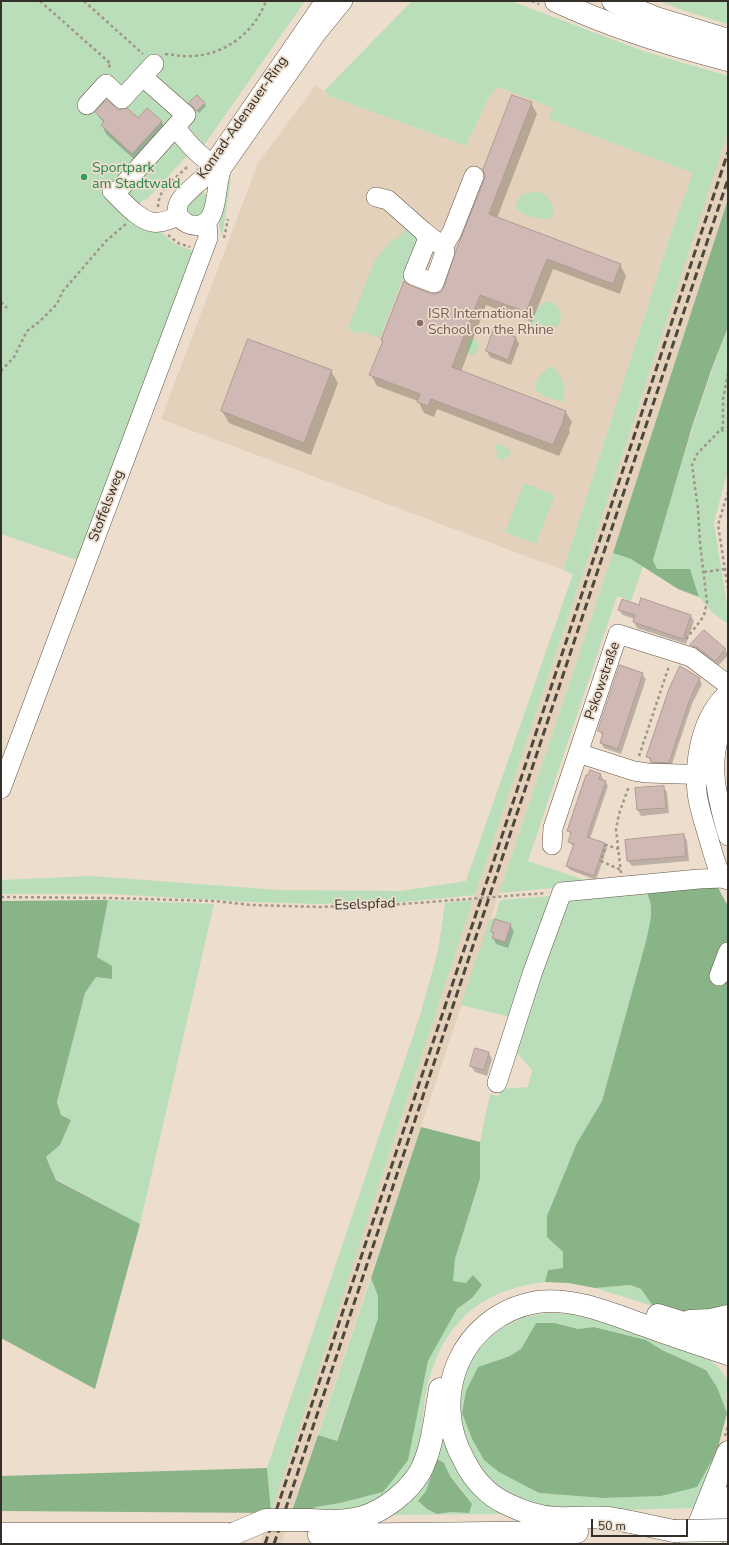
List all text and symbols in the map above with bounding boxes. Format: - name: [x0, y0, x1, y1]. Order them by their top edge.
- street label: Konrad-Adenauer-Ring: [194, 53, 292, 183]
- place label: Sportpark am Stadtwald: [92, 161, 180, 194]
- marker: Sportpark am Stadtwald: [79, 172, 89, 182]
- place label: ISR International School on the Rhine: [428, 307, 554, 340]
- marker: ISR International School on the Rhine: [415, 318, 425, 328]
- street label: Stoffelsweg: [86, 468, 128, 544]
- street label: Pskowstraße: [582, 640, 624, 722]
- street label: Eselspfad: [334, 896, 396, 914]
- scale bar: [593, 1511, 690, 1537]
- text: 50 m: [598, 1518, 626, 1534]

